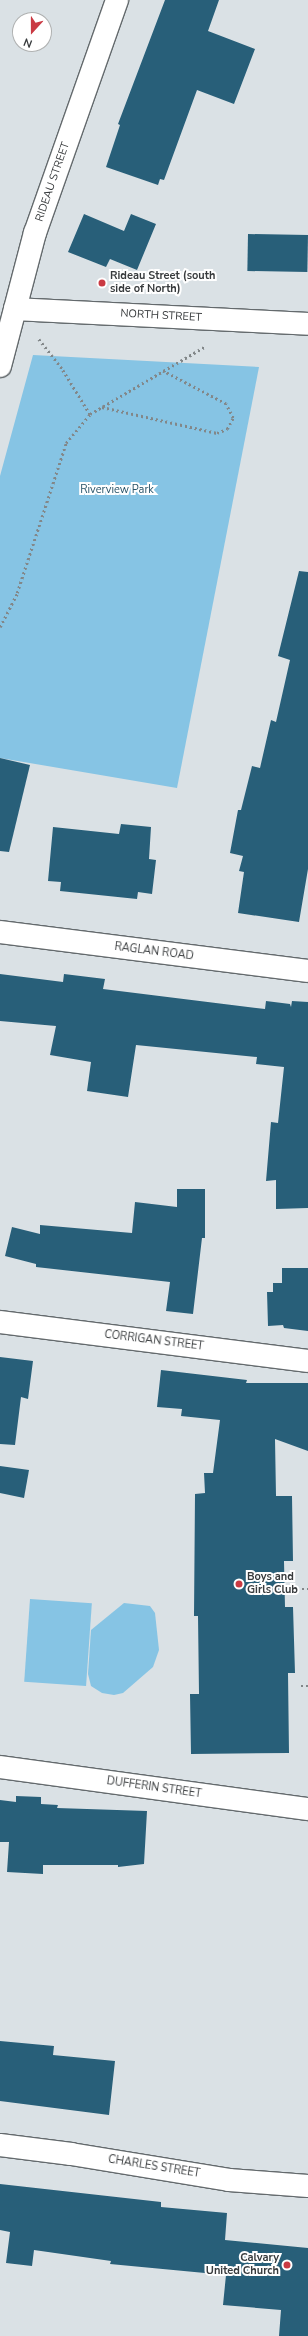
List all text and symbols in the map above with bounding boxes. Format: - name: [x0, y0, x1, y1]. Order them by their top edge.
- north arrow: [12, 12, 52, 52]
- text: N: [21, 34, 34, 51]
- street label: RIDEAU STREET: [33, 140, 73, 224]
- place label: Rideau Street (south side of North): [110, 270, 215, 296]
- marker: Rideau Street (south side of North): [97, 278, 107, 288]
- street label: NORTH STREET: [120, 307, 202, 325]
- park label: Riverview Park: [80, 483, 154, 497]
- street label: RAGLAN ROAD: [114, 941, 194, 963]
- street label: CORRIGAN STREET: [104, 1328, 204, 1354]
- place label: Boys and Girls Club: [247, 1571, 298, 1597]
- marker: Boys and Girls Club: [234, 1579, 244, 1589]
- street label: DUFFERIN STREET: [106, 1775, 202, 1801]
- street label: CHARLES STREET: [107, 2153, 201, 2181]
- place label: Calvary United Church: [206, 2252, 279, 2278]
- marker: Calvary United Church: [282, 2260, 292, 2270]

